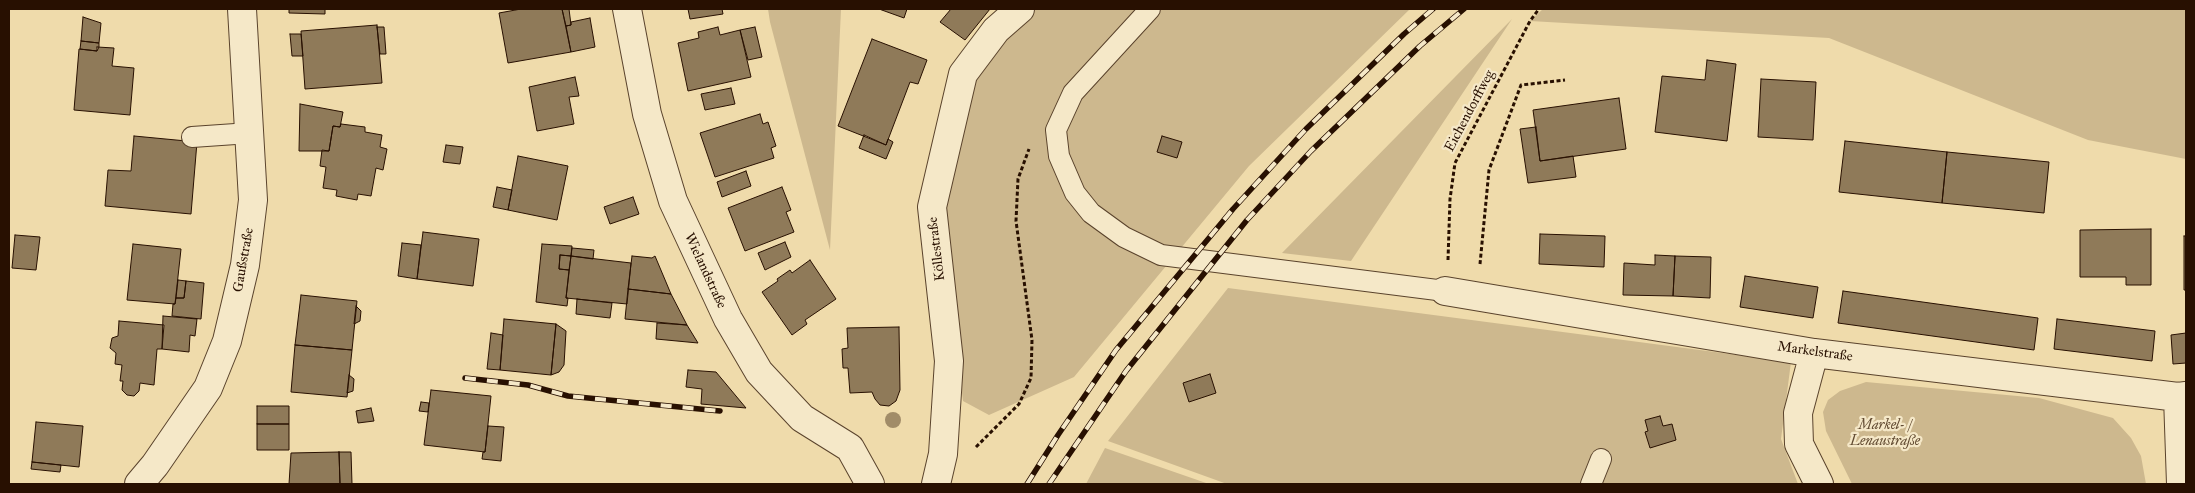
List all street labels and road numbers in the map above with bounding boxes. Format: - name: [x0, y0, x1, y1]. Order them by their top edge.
- street label: Eichendorffweg: [1441, 67, 1499, 155]
- street label: Köllestraße: [925, 216, 949, 282]
- street label: Gaußstraße: [230, 226, 258, 294]
- street label: Wielandstraße: [680, 231, 730, 311]
- street label: Markelstraße: [1776, 338, 1854, 366]

